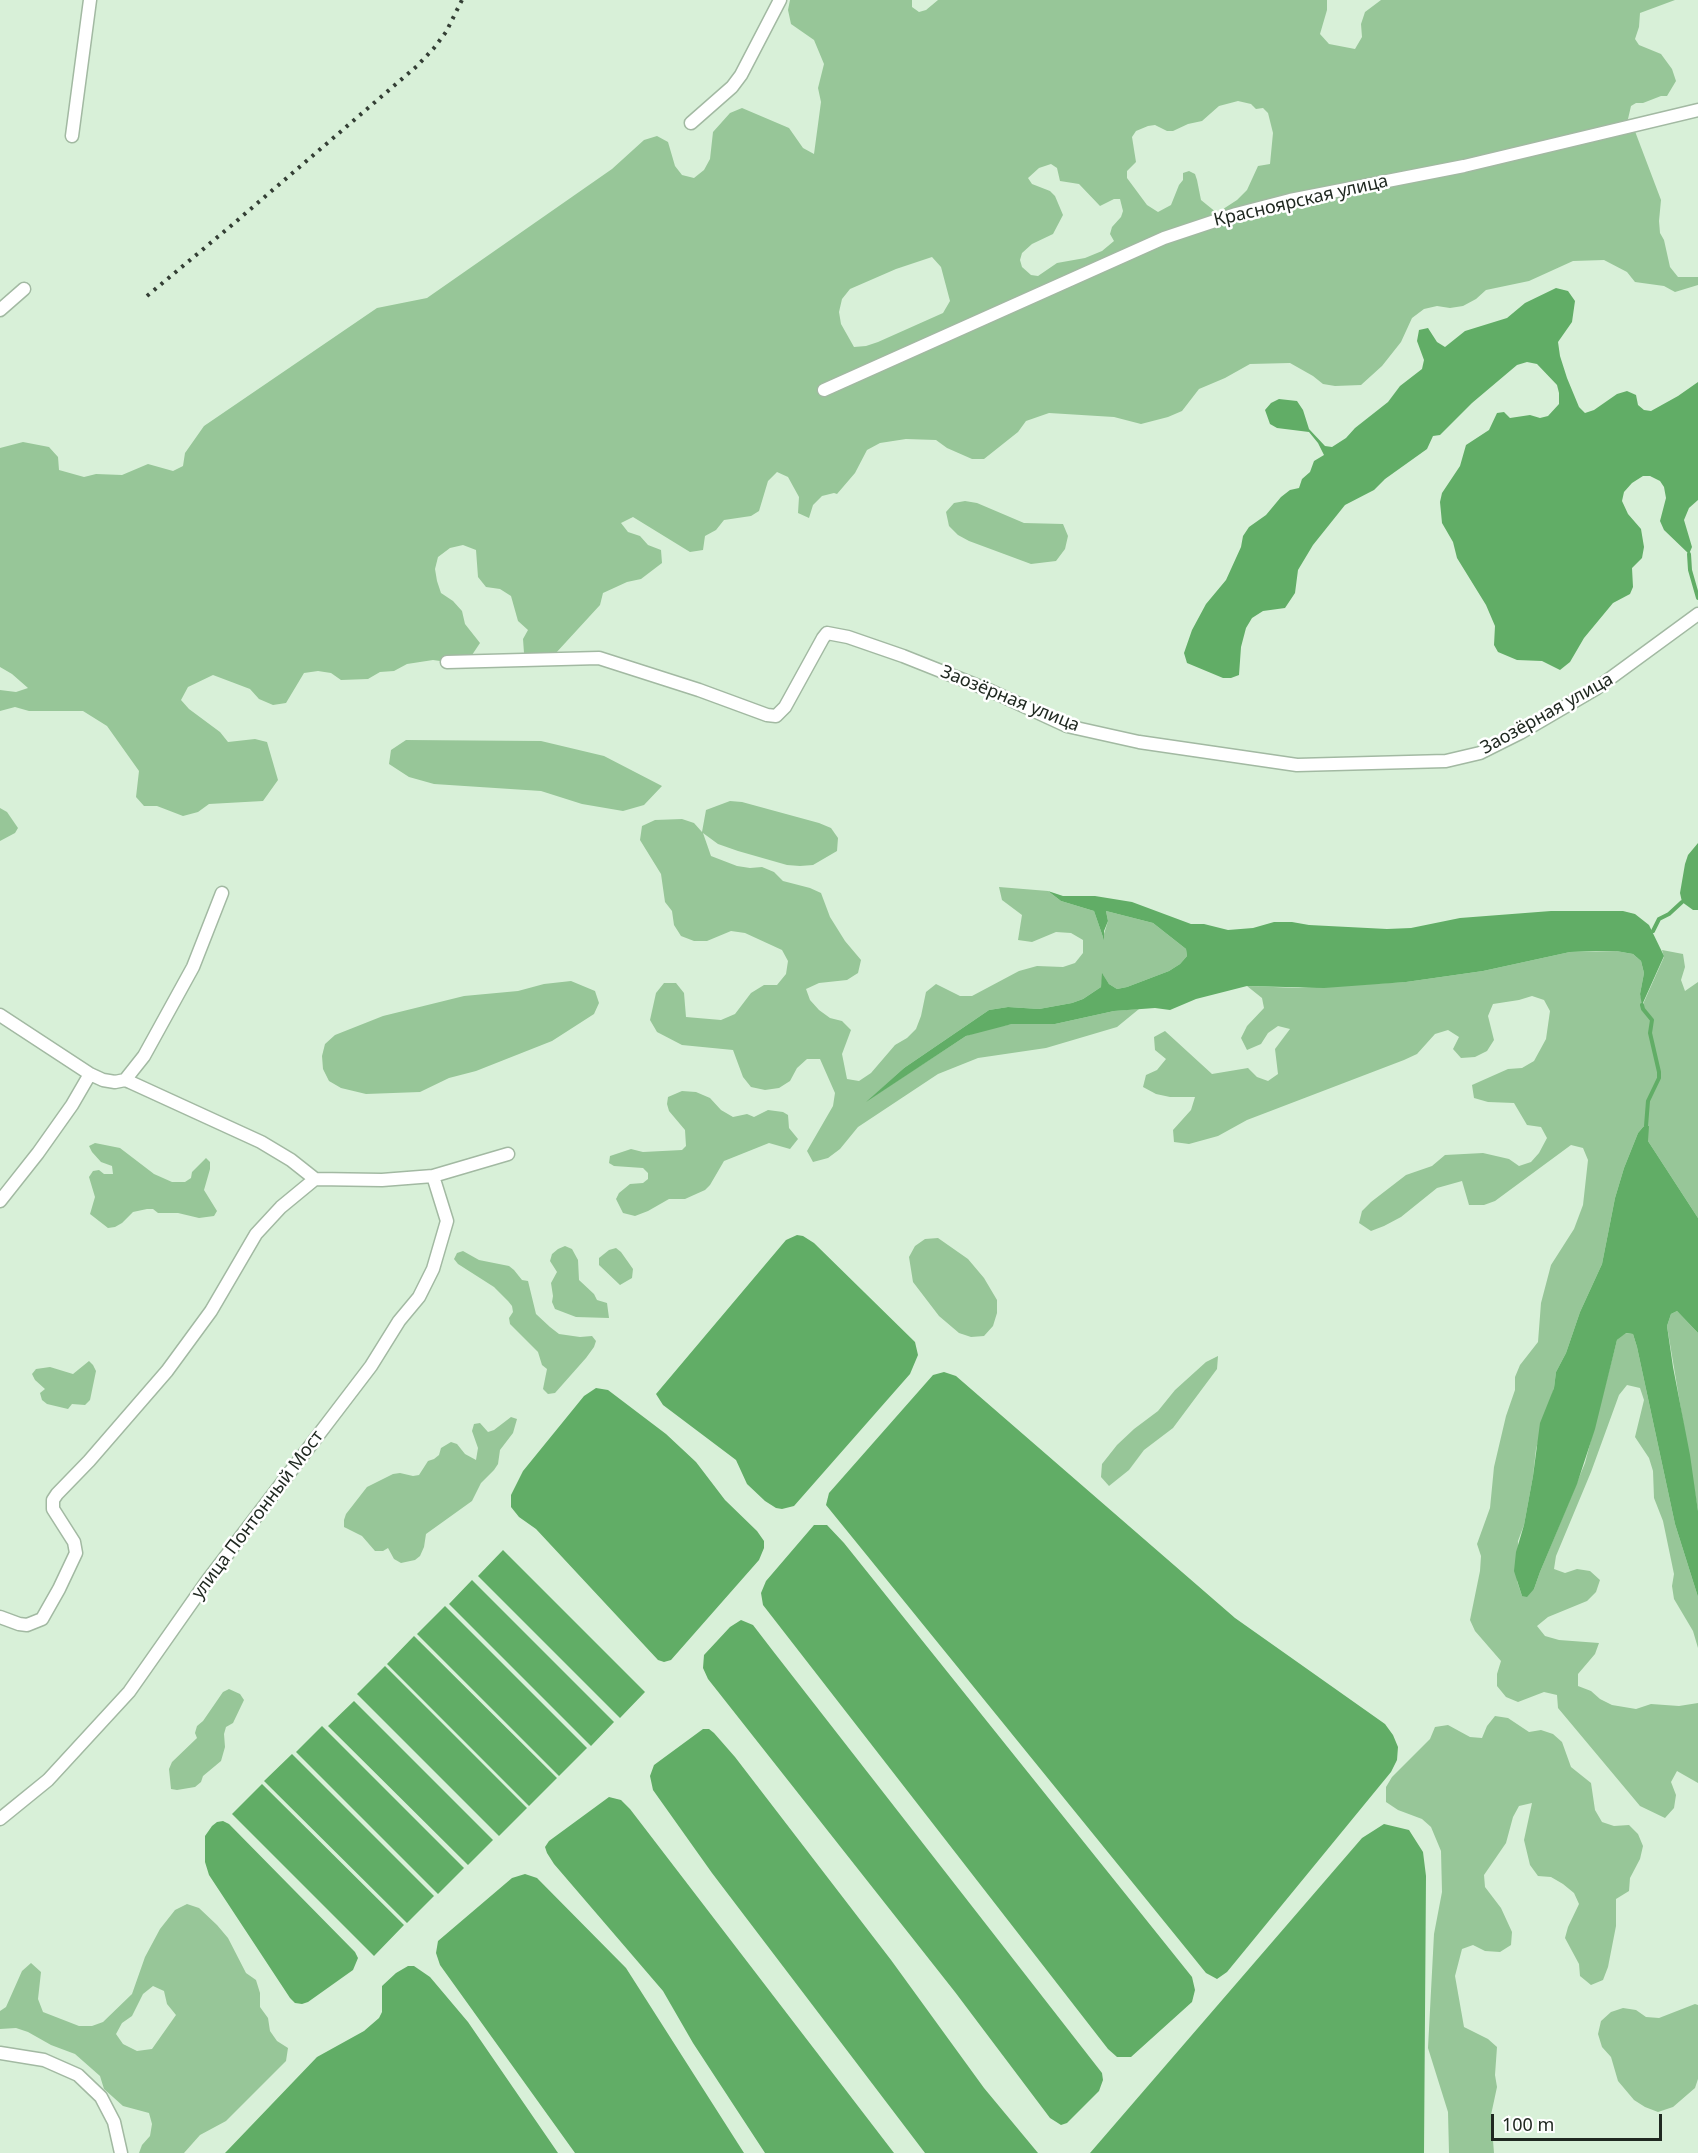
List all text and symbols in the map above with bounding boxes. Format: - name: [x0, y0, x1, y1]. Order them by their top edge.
- street label: Красноярская улица: [1212, 170, 1390, 232]
- street label: Заозёрная улица: [937, 661, 1083, 737]
- street label: Заозёрная улица: [1477, 669, 1617, 759]
- street label: улица Понтонный Мост: [188, 1426, 328, 1604]
- scale bar: [1494, 2102, 1665, 2140]
- text: 100 m: [1502, 2112, 1554, 2136]

